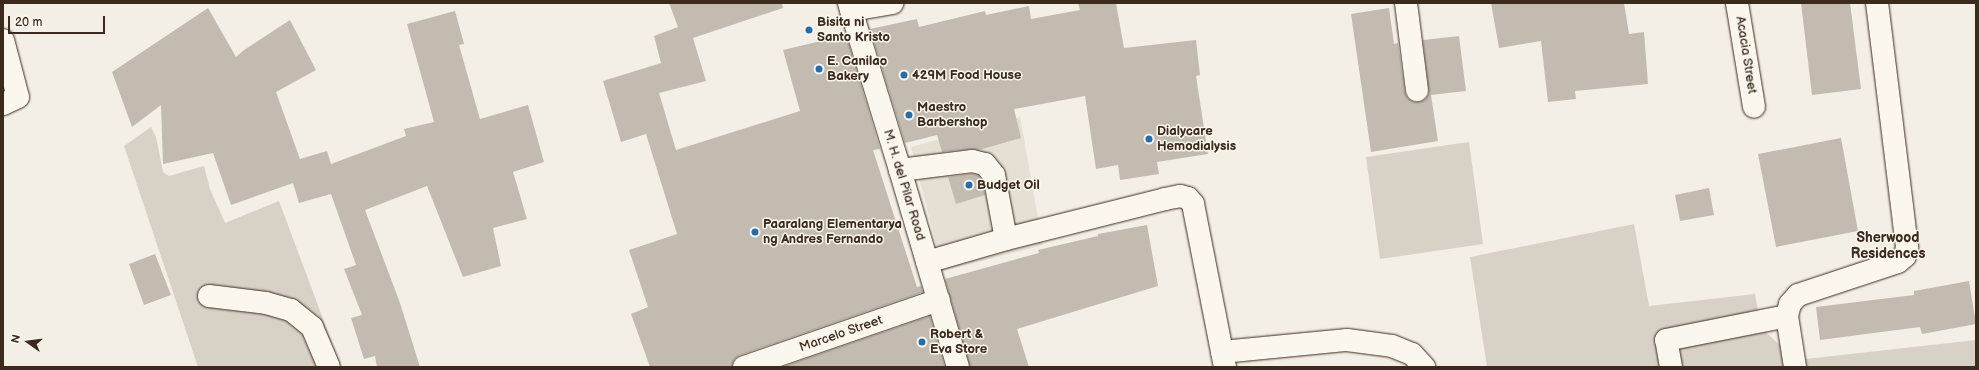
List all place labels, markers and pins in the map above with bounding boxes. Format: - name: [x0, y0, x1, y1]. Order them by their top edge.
- place label: Bisita ni Santo Kristo: [817, 15, 890, 46]
- marker: Bisita ni Santo Kristo: [804, 25, 814, 35]
- place label: E. Canilao Bakery: [827, 54, 887, 85]
- marker: E. Canilao Bakery: [814, 64, 824, 74]
- place label: 429M Food House: [912, 67, 1021, 83]
- marker: 429M Food House: [899, 70, 909, 80]
- place label: Maestro Barbershop: [917, 100, 987, 131]
- marker: Maestro Barbershop: [904, 110, 914, 120]
- place label: Dialycare Hemodialysis: [1157, 124, 1236, 155]
- marker: Dialycare Hemodialysis: [1144, 134, 1154, 144]
- place label: Budget Oil: [977, 177, 1040, 193]
- marker: Budget Oil: [964, 180, 974, 190]
- place label: Paaralang Elementarya ng Andres Fernando: [763, 217, 902, 248]
- marker: Paaralang Elementarya ng Andres Fernando: [750, 227, 760, 237]
- place label: Robert & Eva Store: [930, 327, 987, 358]
- marker: Robert & Eva Store: [917, 337, 927, 347]

